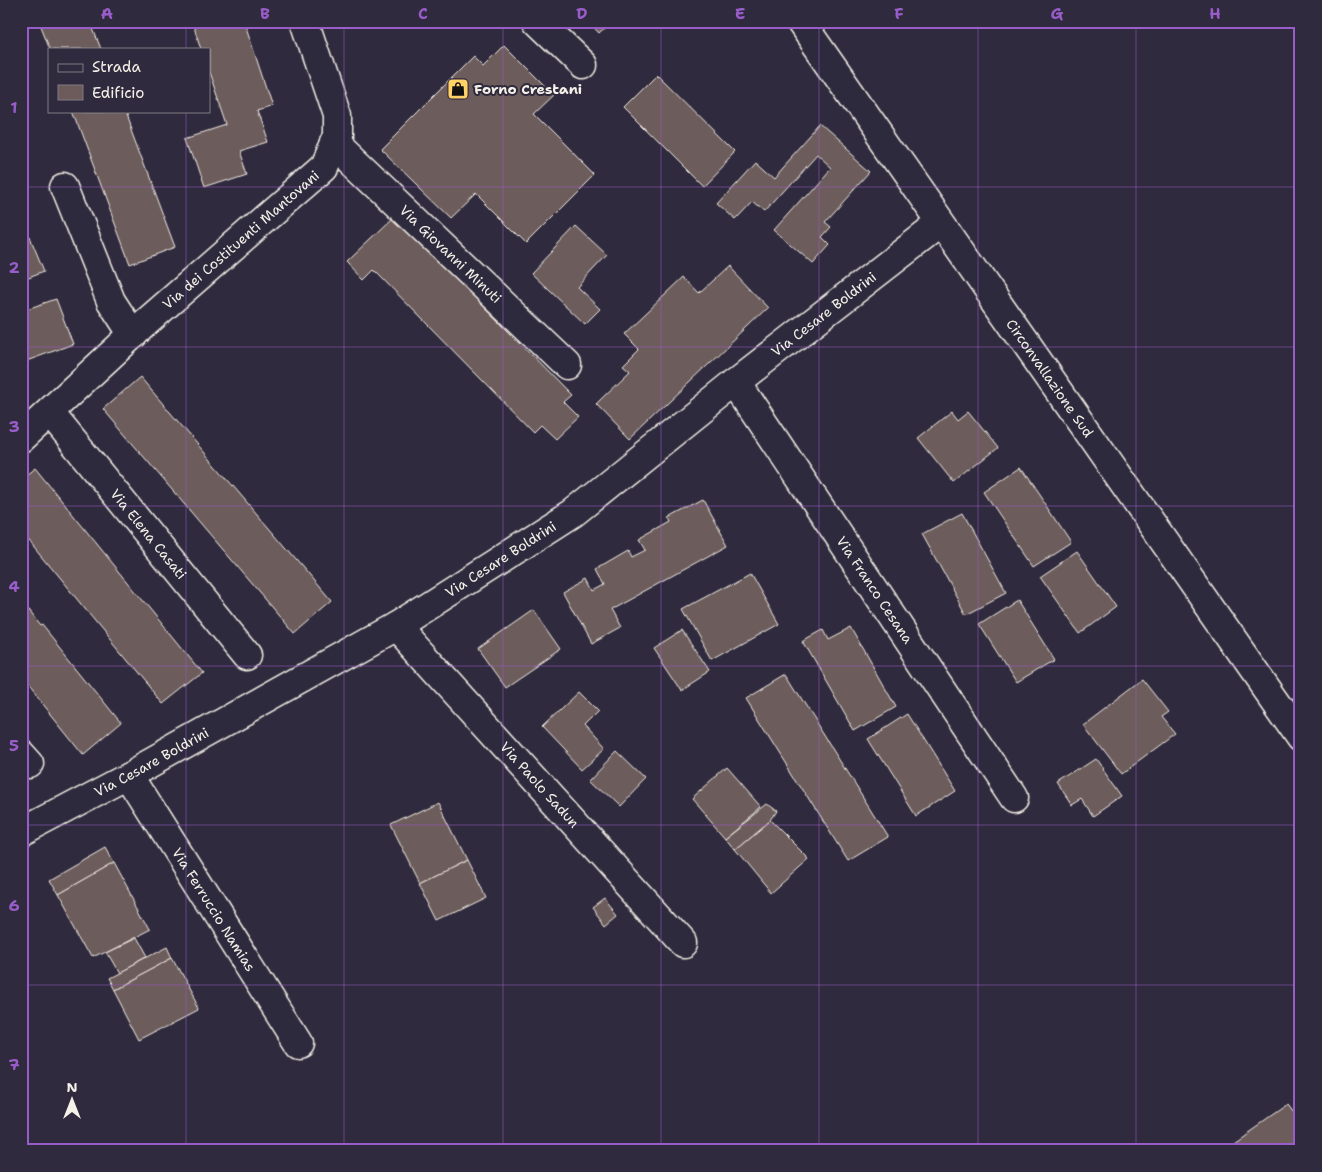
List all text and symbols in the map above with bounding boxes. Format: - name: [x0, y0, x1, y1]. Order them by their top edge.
- text: A: [101, 3, 113, 24]
- text: B: [260, 3, 270, 24]
- text: C: [418, 3, 428, 24]
- text: D: [576, 3, 588, 24]
- text: E: [735, 3, 745, 24]
- text: F: [894, 3, 904, 24]
- text: G: [1051, 3, 1064, 24]
- text: H: [1209, 3, 1221, 24]
- legend: [48, 48, 210, 112]
- text: Strada: [92, 57, 141, 77]
- shop icon: Forno Crestani: [446, 77, 470, 101]
- place label: Forno Crestani: [474, 80, 582, 98]
- text: Edificio: [92, 83, 144, 103]
- text: 1: [10, 97, 18, 118]
- street label: Via dei Costituenti Mantovani: [159, 166, 323, 313]
- street label: Via Giovanni Minuti: [396, 201, 506, 307]
- text: 2: [8, 257, 20, 278]
- street label: Via Cesare Boldrini: [768, 268, 880, 360]
- street label: Circonvallazione Sud: [1002, 316, 1098, 441]
- text: 3: [8, 416, 20, 437]
- street label: Via Elena Casati: [106, 485, 191, 583]
- street label: Via Cesare Boldrini: [442, 517, 560, 601]
- street label: Via Franco Cesana: [833, 533, 917, 647]
- text: 4: [8, 576, 20, 597]
- street label: Via Cesare Boldrini: [91, 723, 212, 801]
- text: 5: [9, 735, 19, 756]
- street label: Via Paolo Sadun: [496, 738, 583, 832]
- street label: Via Ferruccio Namias: [168, 844, 260, 975]
- text: 6: [8, 895, 20, 916]
- text: 7: [8, 1054, 20, 1075]
- north arrow: [48, 1074, 98, 1124]
- text: N: [66, 1078, 78, 1096]

